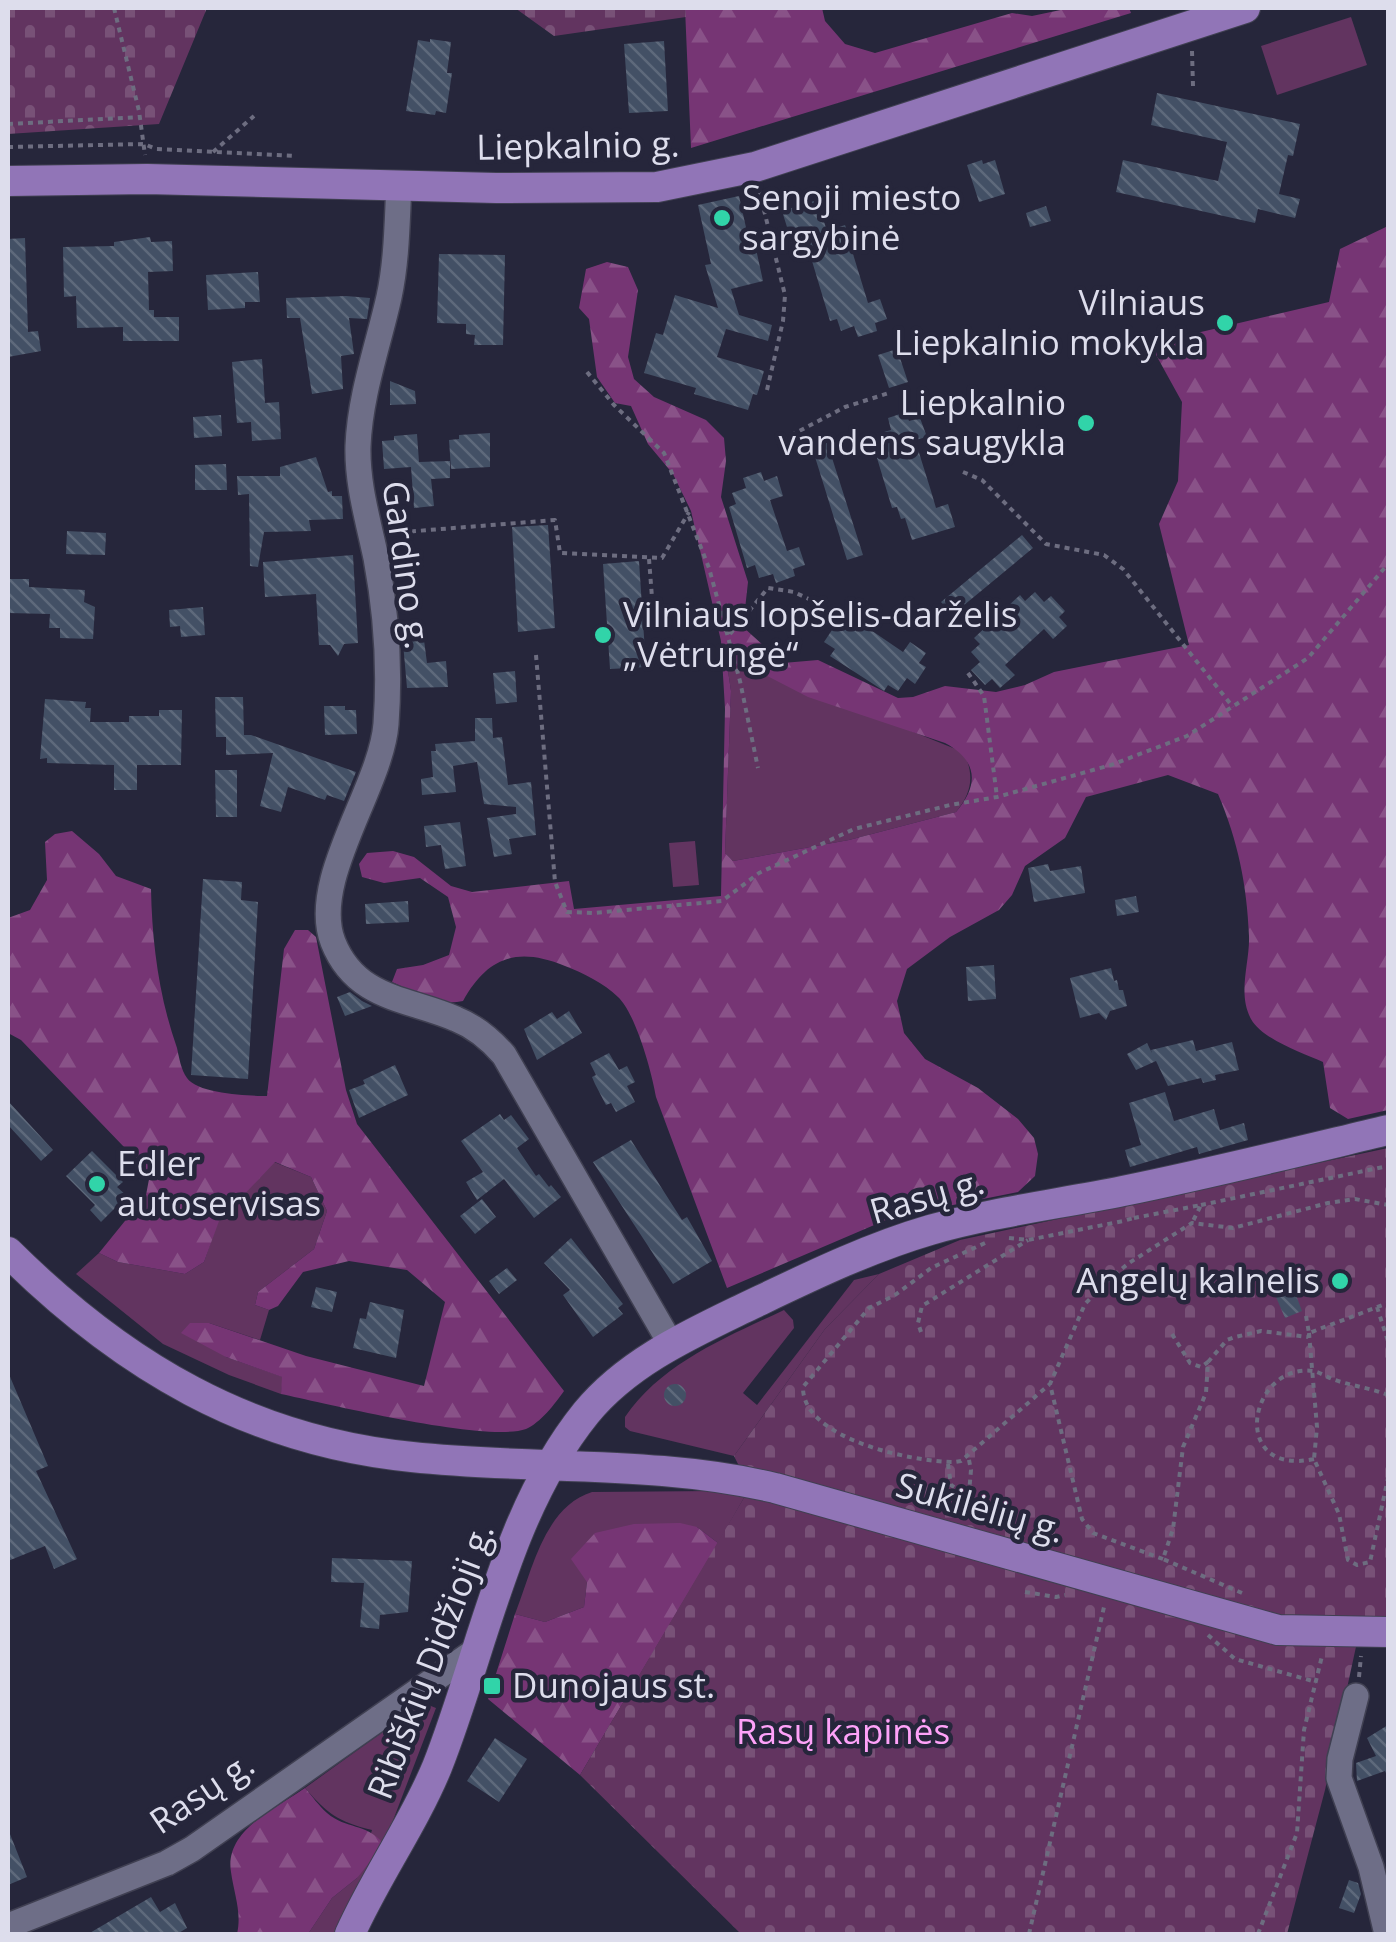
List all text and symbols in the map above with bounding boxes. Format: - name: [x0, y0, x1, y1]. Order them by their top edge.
- street label: Liepkalnio g.: [476, 119, 680, 170]
- place label: Senoji miesto sargybinė: [742, 173, 961, 260]
- marker: Senoji miesto sargybinė: [711, 207, 733, 229]
- place label: Vilniaus Liepkalnio mokykla: [894, 278, 1205, 365]
- marker: Vilniaus Liepkalnio mokykla: [1214, 312, 1236, 334]
- place label: Liepkalnio vandens saugykla: [778, 378, 1066, 465]
- marker: Liepkalnio vandens saugykla: [1075, 412, 1097, 434]
- street label: Gardino g.: [372, 478, 443, 652]
- place label: Vilniaus lopšelis-darželis „Vėtrungė“: [623, 590, 1017, 677]
- marker: Vilniaus lopšelis-darželis „Vėtrungė“: [592, 624, 614, 646]
- place label: Edler autoservisas: [117, 1139, 321, 1226]
- street label: Rasų g.: [864, 1157, 989, 1234]
- marker: Edler autoservisas: [86, 1173, 108, 1195]
- place label: Angelų kalnelis: [1076, 1256, 1320, 1303]
- marker: Angelų kalnelis: [1329, 1270, 1351, 1292]
- street label: Sukilėlių g.: [891, 1460, 1070, 1553]
- street label: Ribiškių Didžioji g.: [355, 1516, 504, 1805]
- place label: Dunojaus st.: [512, 1661, 715, 1708]
- marker: Dunojaus st.: [481, 1675, 503, 1697]
- park label: Rasų kapinės: [736, 1707, 950, 1754]
- street label: Rasų g.: [140, 1740, 263, 1844]

